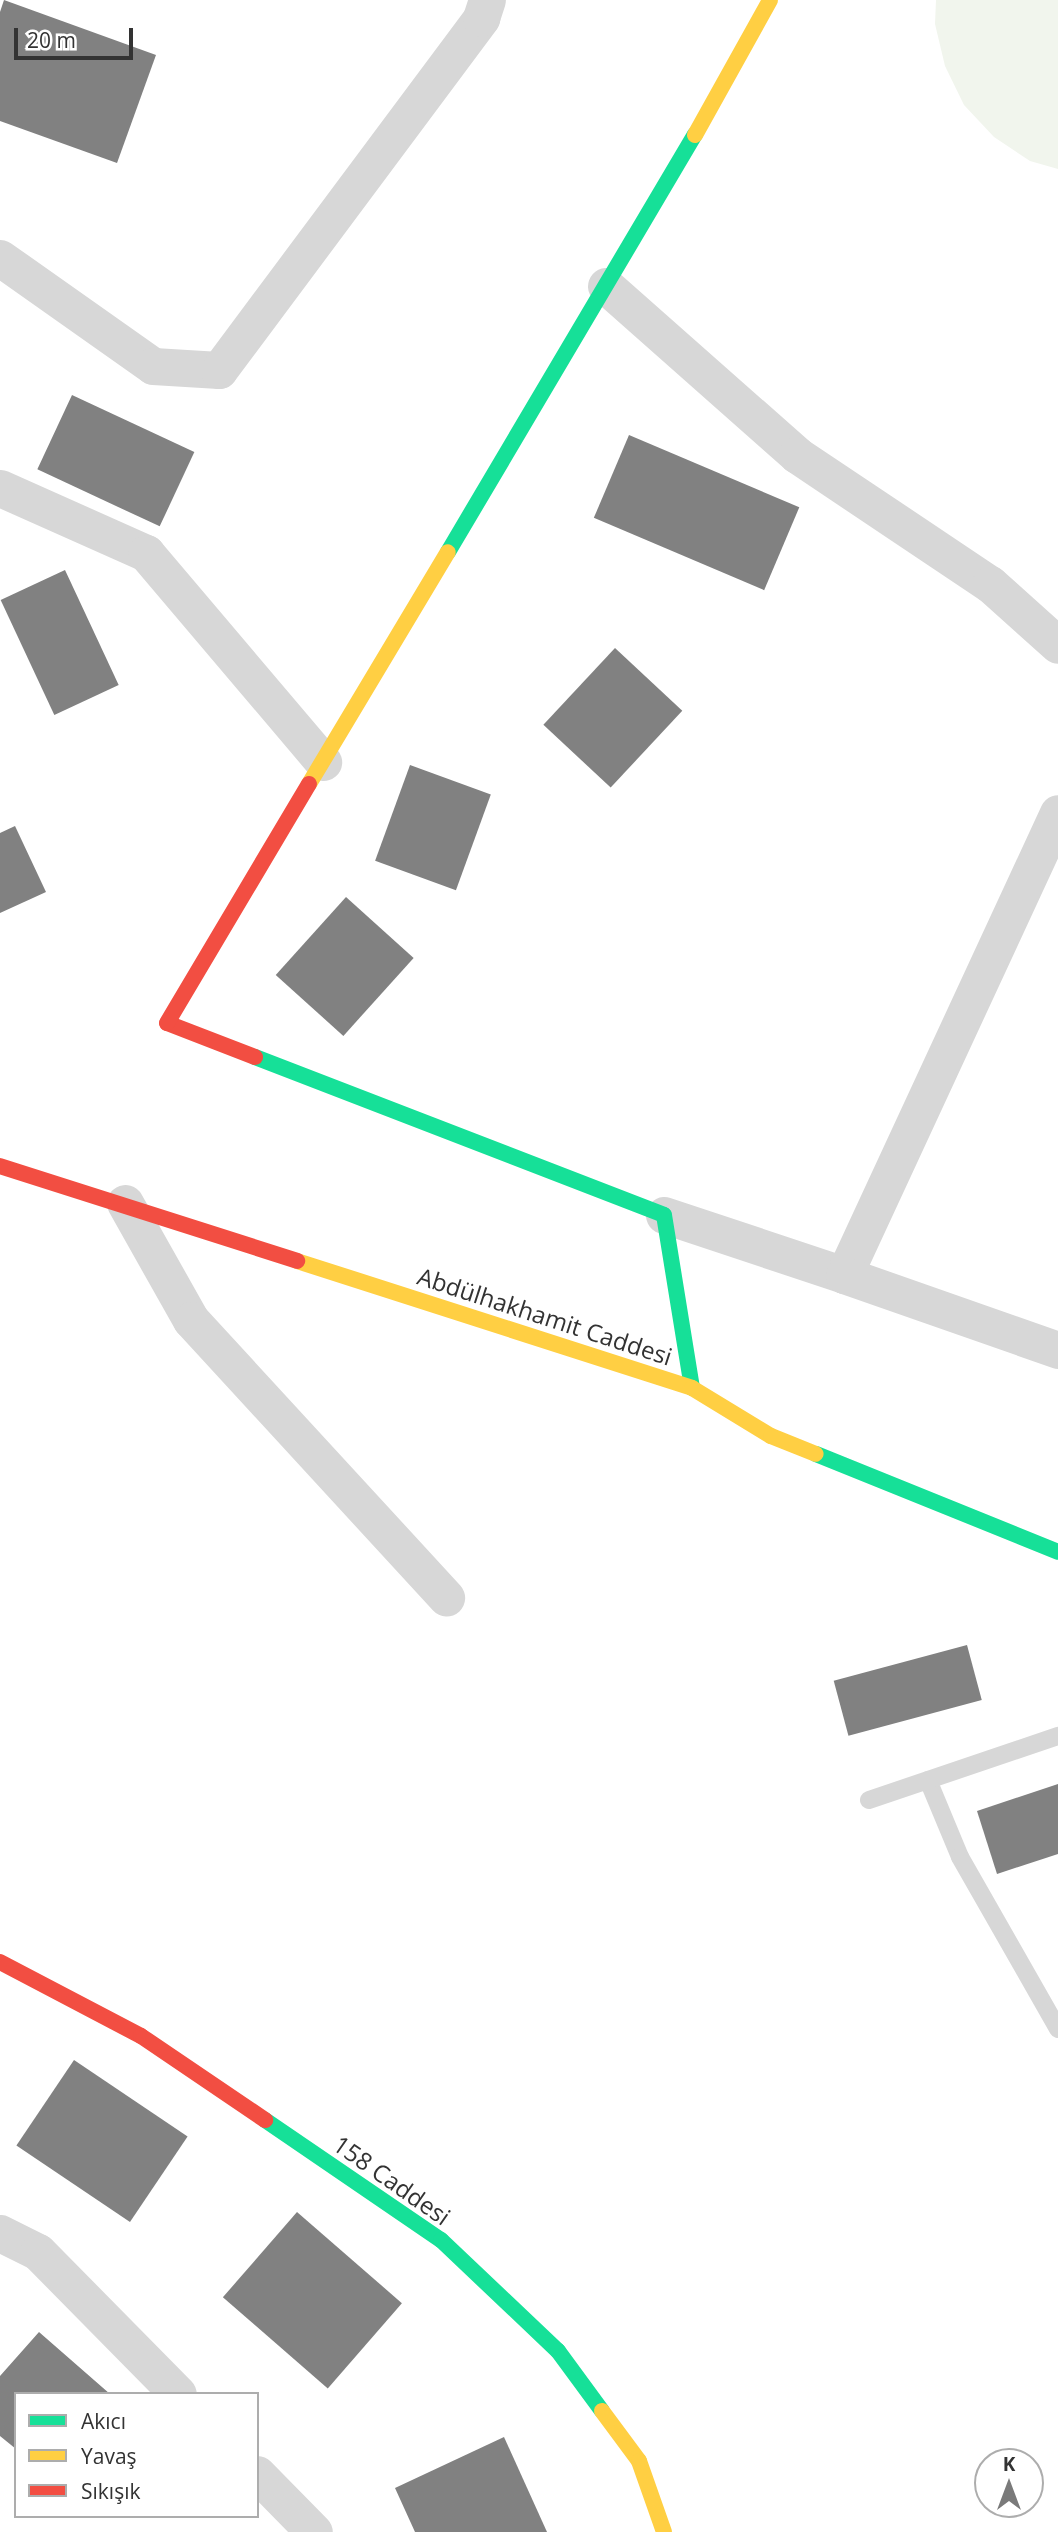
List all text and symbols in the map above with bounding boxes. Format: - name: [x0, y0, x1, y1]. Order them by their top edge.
- scale bar: [18, 14, 136, 58]
- text: 20 m: [27, 26, 76, 54]
- street label: Abdülhakhamit Caddesi: [414, 1261, 676, 1371]
- street label: 158 Caddesi: [328, 2129, 456, 2231]
- legend: [14, 2392, 259, 2518]
- text: Akıcı: [81, 2407, 126, 2435]
- text: Yavaş: [81, 2442, 137, 2470]
- north arrow: [974, 2448, 1044, 2518]
- text: K: [1003, 2451, 1015, 2477]
- text: Sıkışık: [81, 2477, 141, 2505]

